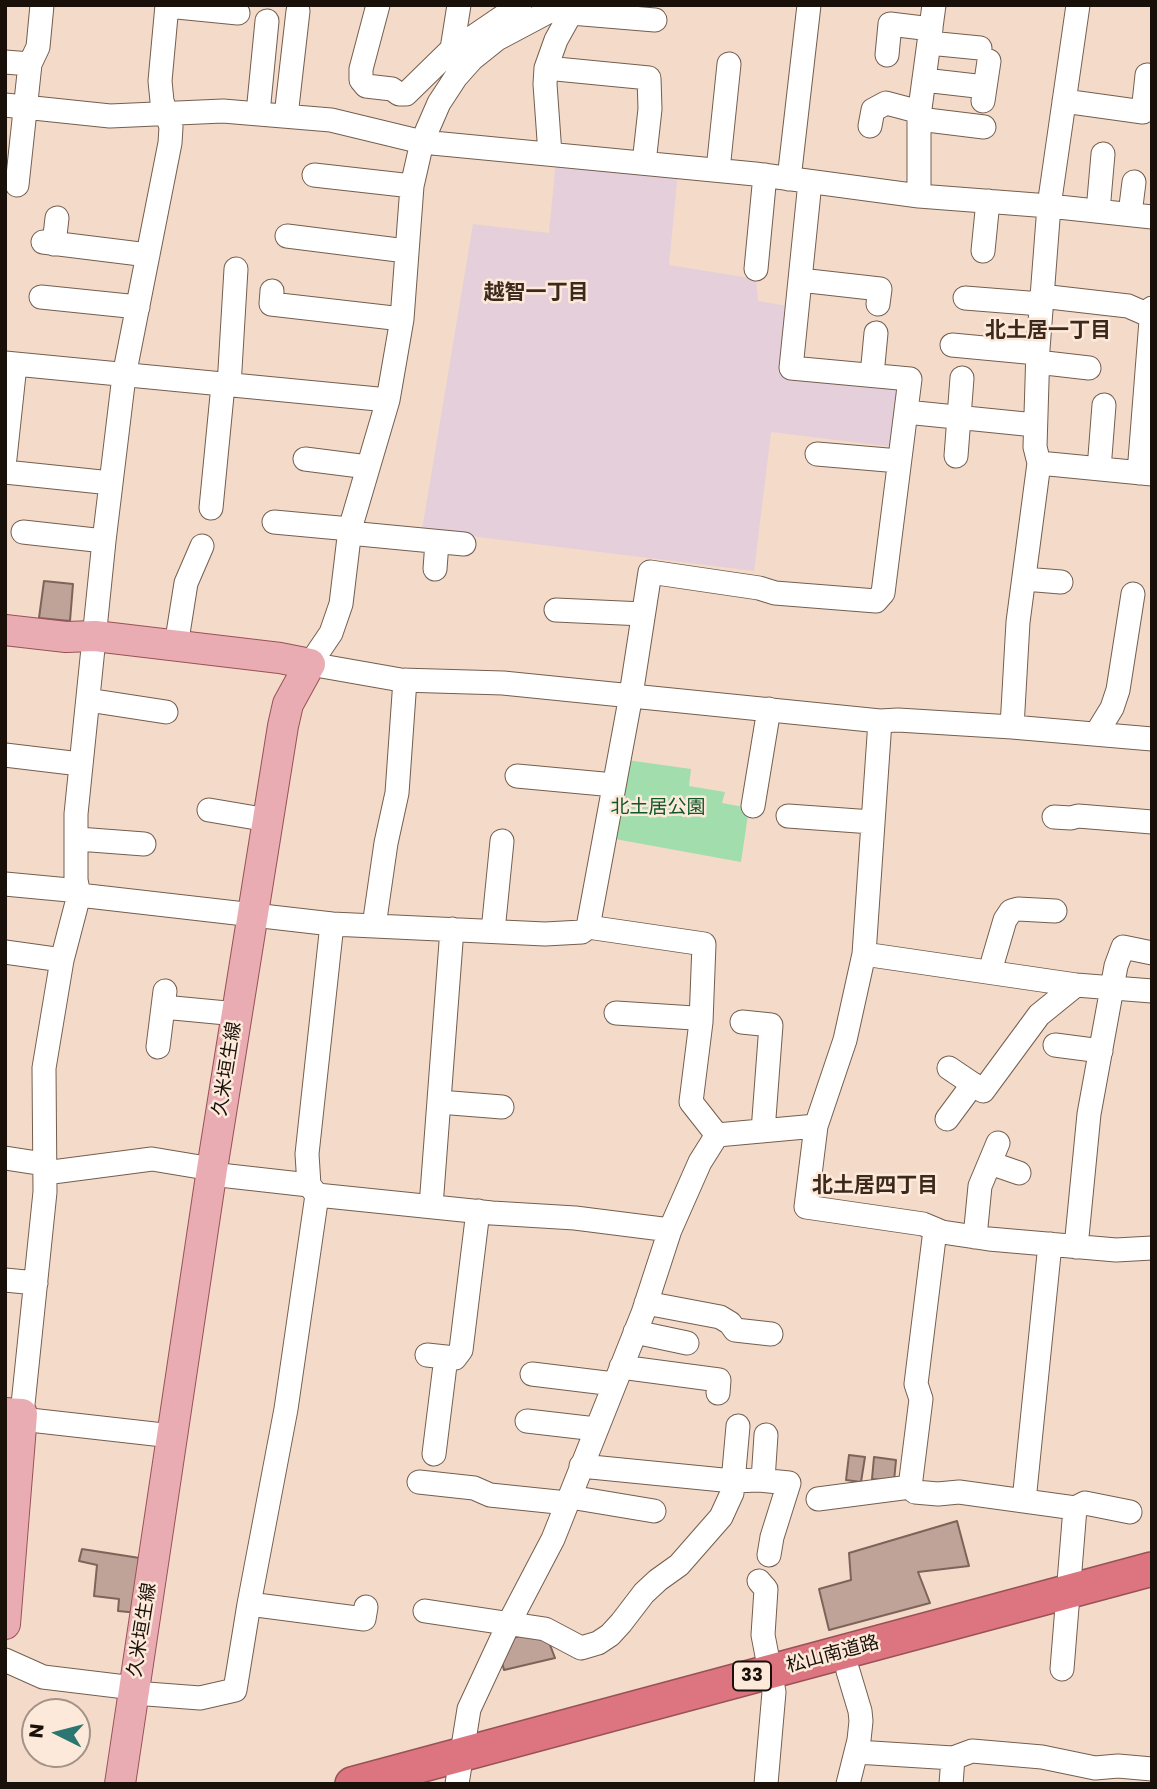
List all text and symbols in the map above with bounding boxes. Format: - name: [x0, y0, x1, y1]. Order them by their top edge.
- district label: 越智一丁目: [484, 281, 588, 307]
- district label: 北土居一丁目: [985, 319, 1111, 345]
- park label: 北土居公園: [611, 797, 705, 819]
- street label: 久米垣生線: [209, 1020, 247, 1118]
- district label: 北土居四丁目: [812, 1174, 938, 1200]
- street label: 久米垣生線: [124, 1581, 162, 1679]
- street label: 松山南道路: [784, 1632, 882, 1678]
- road number: 33: [733, 1661, 771, 1690]
- north arrow: [21, 1698, 91, 1768]
- text: N: [22, 1722, 51, 1739]

